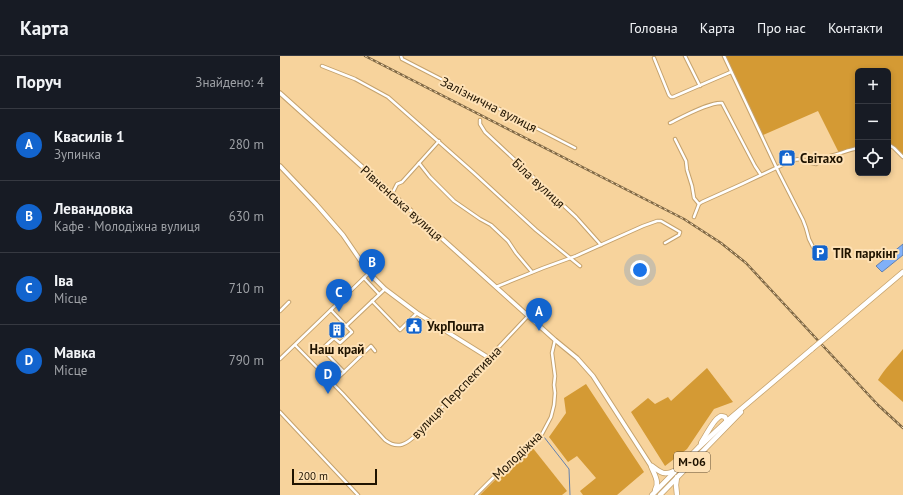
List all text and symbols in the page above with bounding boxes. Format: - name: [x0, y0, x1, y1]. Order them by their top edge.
- text: Карта: [20, 16, 69, 40]
- text: Головна: [630, 19, 678, 37]
- text: Карта: [700, 19, 735, 37]
- text: Про нас: [757, 19, 806, 37]
- text: Контакти: [828, 19, 883, 37]
- map controls: [855, 68, 891, 176]
- button: +: [855, 68, 891, 104]
- text: Поруч: [16, 71, 62, 93]
- street label: Залізнична вулиця: [438, 73, 540, 136]
- text: Знайдено: 4: [195, 74, 264, 91]
- button: −: [855, 104, 891, 140]
- text: Квасилів 1: [54, 127, 125, 146]
- text: A: [25, 136, 33, 153]
- text: 280 m: [229, 136, 264, 153]
- button: locate: [855, 140, 891, 176]
- text: Зупинка: [54, 146, 101, 163]
- shop icon: Світахо: [777, 148, 797, 168]
- place label: Світахо: [800, 150, 843, 167]
- street label: Біла вулиця: [509, 155, 569, 212]
- street label: Рівненська вулиця: [357, 162, 446, 245]
- text: Левандовка: [54, 199, 133, 218]
- text: B: [25, 208, 33, 225]
- text: 630 m: [229, 208, 264, 225]
- text: Кафе · Молодіжна вулиця: [54, 218, 200, 235]
- parking icon: TIR паркінг: [810, 243, 830, 263]
- place label: TIR паркінг: [833, 245, 897, 262]
- pin: B: [359, 249, 385, 282]
- your location: [630, 260, 650, 280]
- text: Іва: [54, 271, 73, 290]
- pin: C: [326, 279, 352, 312]
- text: C: [25, 280, 33, 297]
- text: 710 m: [229, 280, 264, 297]
- text: Місце: [54, 290, 87, 307]
- pin: A: [526, 298, 552, 331]
- public building icon: УкрПошта: [404, 316, 424, 336]
- place label: УкрПошта: [426, 318, 484, 335]
- building icon: Наш край: [327, 320, 347, 340]
- place label: Наш край: [310, 341, 364, 358]
- street label: вулиця Перспективна: [408, 342, 505, 442]
- text: Мавка: [54, 343, 96, 362]
- text: D: [25, 352, 33, 369]
- text: 790 m: [229, 352, 264, 369]
- pin: D: [315, 361, 341, 394]
- text: Місце: [54, 362, 87, 379]
- street label: Молодіжна: [489, 427, 546, 483]
- road number: М-06: [674, 452, 710, 472]
- scale bar: [292, 467, 377, 486]
- text: 200 m: [298, 469, 328, 483]

